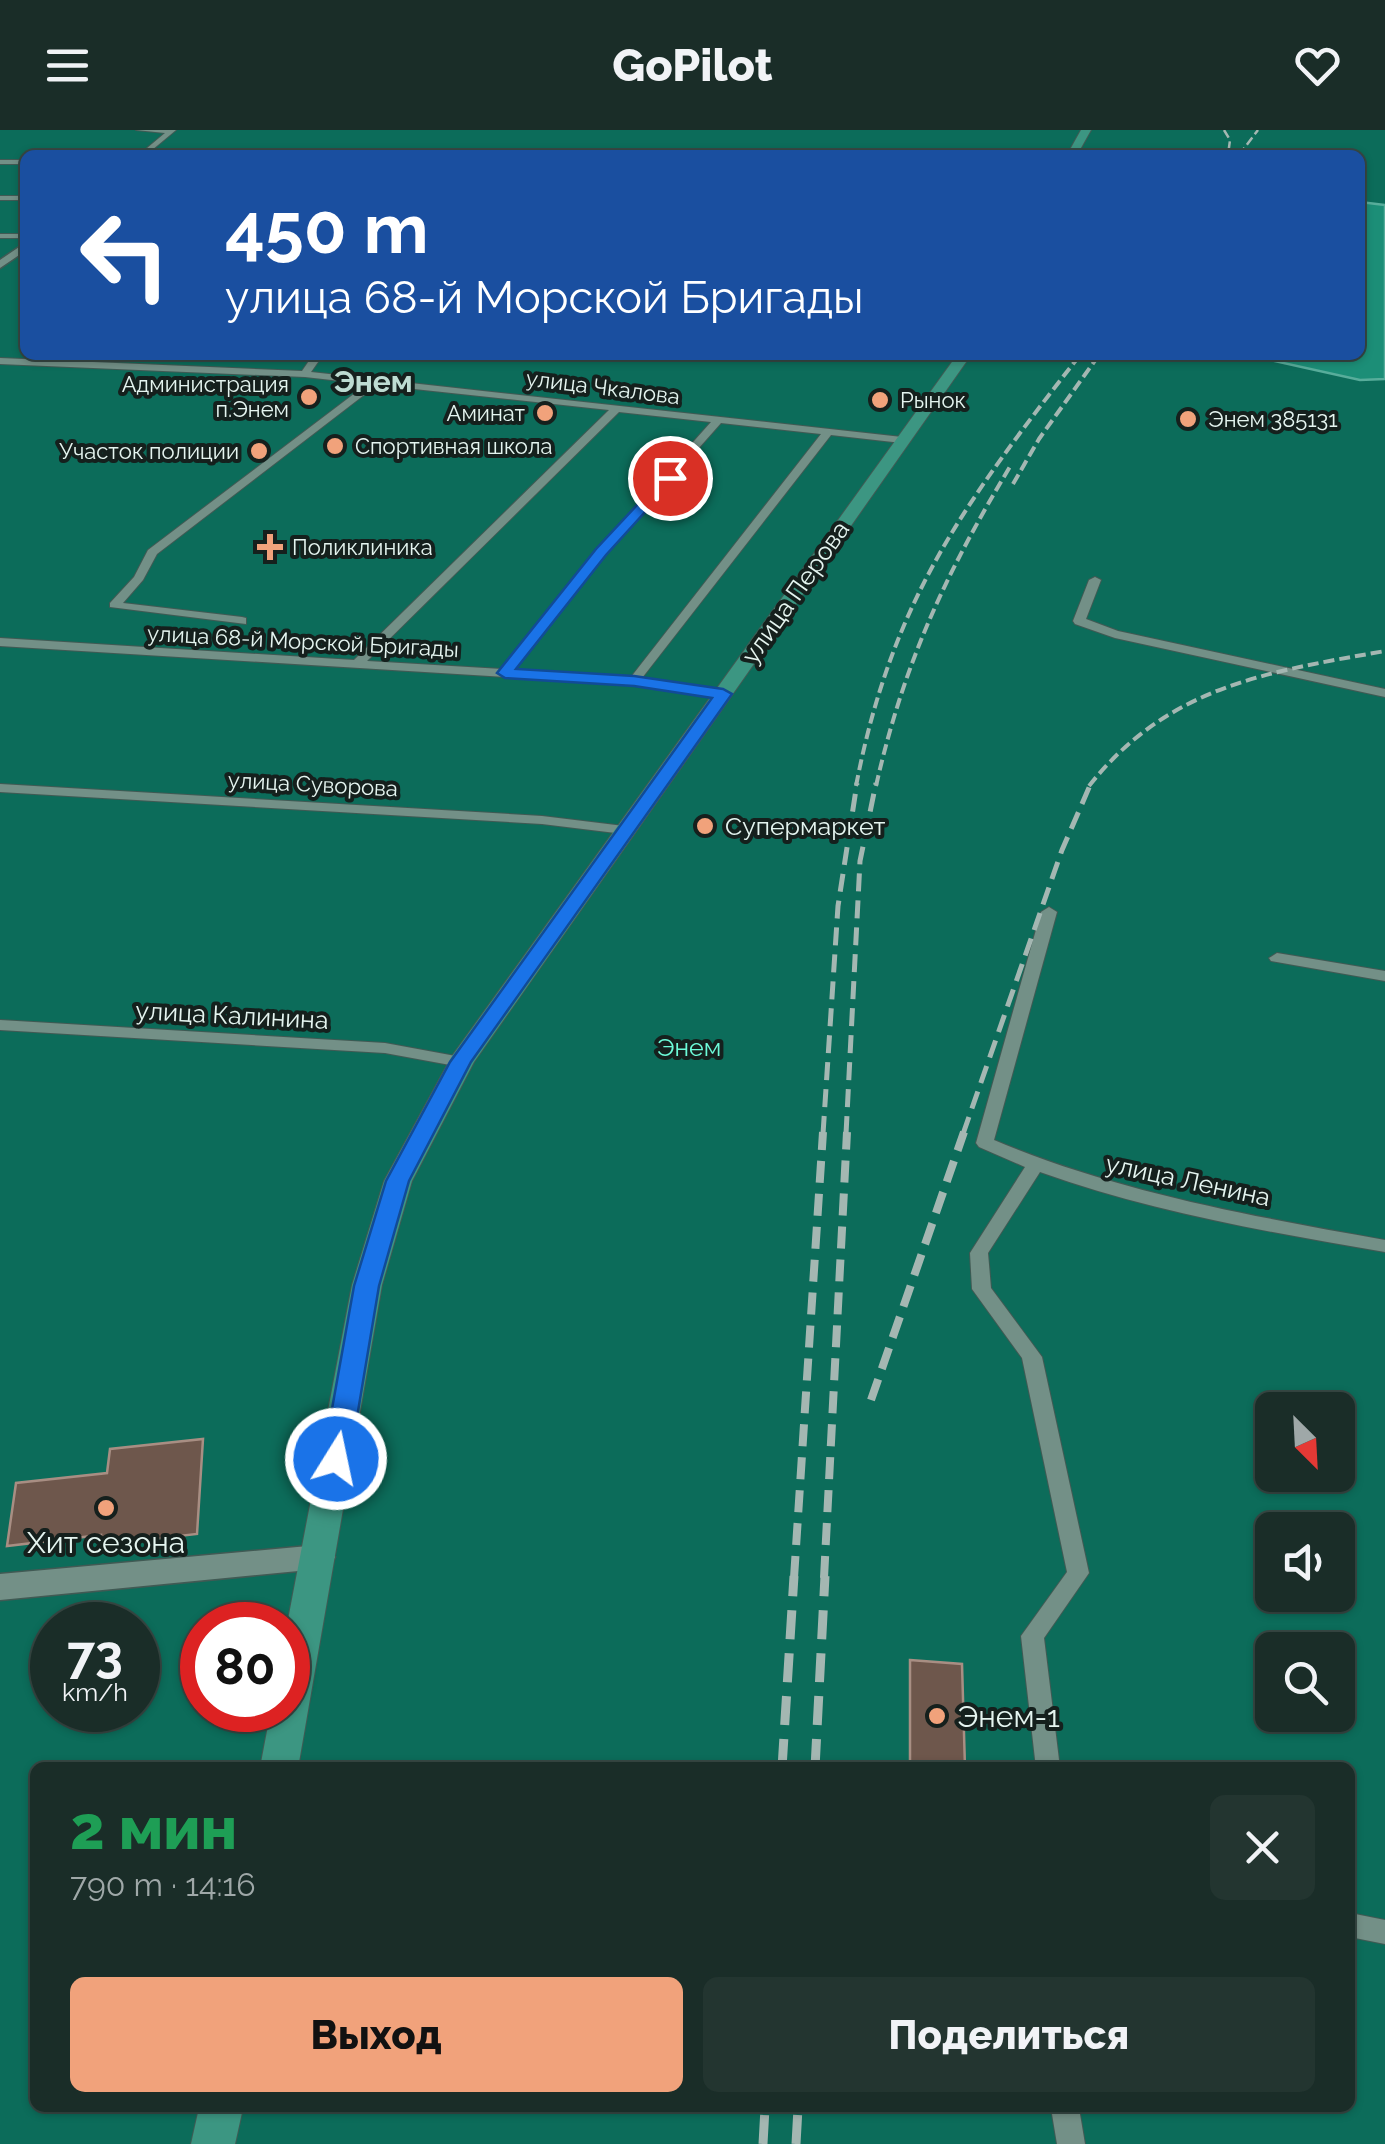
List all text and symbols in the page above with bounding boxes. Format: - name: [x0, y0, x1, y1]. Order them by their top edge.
- icon: menu: [40, 38, 95, 93]
- icon: heart: [1290, 38, 1345, 93]
- text: GoPilot: [612, 39, 773, 92]
- text: 450 m: [225, 187, 429, 269]
- icon: left: [60, 190, 190, 320]
- text: улица 68-й Морской Бригады: [225, 271, 864, 324]
- district label: Энем: [333, 364, 413, 399]
- street label: улица Чкалова: [525, 365, 681, 409]
- place label: Администрация п.Энем: [122, 371, 289, 422]
- marker: Администрация п.Энем: [298, 386, 320, 408]
- place label: Рынок: [900, 387, 966, 413]
- marker: Рынок: [869, 389, 891, 411]
- place label: Аминат: [447, 400, 526, 426]
- marker: Аминат: [534, 402, 556, 424]
- place label: Энем 385131: [1208, 406, 1338, 432]
- marker: Энем 385131: [1177, 408, 1199, 430]
- place label: Спортивная школа: [355, 433, 552, 459]
- marker: Спортивная школа: [324, 435, 346, 457]
- pin: [628, 436, 713, 521]
- place label: Участок полиции: [59, 438, 239, 464]
- marker: Участок полиции: [248, 440, 270, 462]
- icon: arrive: [643, 451, 698, 506]
- street label: улица Перова: [735, 515, 855, 669]
- marker: Поликлиника: [257, 534, 283, 560]
- place label: Поликлиника: [292, 534, 433, 560]
- street label: улица 68-й Морской Бригады: [146, 620, 460, 662]
- street label: улица Суворова: [227, 767, 399, 801]
- place label: Супермаркет: [725, 811, 886, 841]
- marker: Супермаркет: [694, 815, 716, 837]
- street label: улица Калинина: [135, 995, 329, 1035]
- park label: Энем: [657, 1032, 721, 1062]
- street label: улица Ленина: [1103, 1148, 1273, 1212]
- north arrow: [1255, 1392, 1355, 1492]
- map controls: [1255, 1392, 1355, 1732]
- position arrow: [284, 1407, 388, 1511]
- marker: Хит сезона: [95, 1497, 117, 1519]
- button: sound: [1255, 1512, 1355, 1612]
- place label: Хит сезона: [27, 1525, 185, 1560]
- speed limit sign: 80: [180, 1602, 310, 1732]
- text: 73: [67, 1625, 123, 1684]
- button: search: [1255, 1632, 1355, 1732]
- text: km/h: [62, 1677, 128, 1707]
- place label: Энем-1: [957, 1699, 1060, 1734]
- marker: Энем-1: [926, 1705, 948, 1727]
- text: 2 мин: [70, 1793, 237, 1863]
- button: close: [1210, 1795, 1315, 1900]
- text: 790 m · 14:16: [70, 1866, 255, 1903]
- button: Выход: [70, 1977, 683, 2092]
- button: Поделиться: [703, 1977, 1315, 2092]

